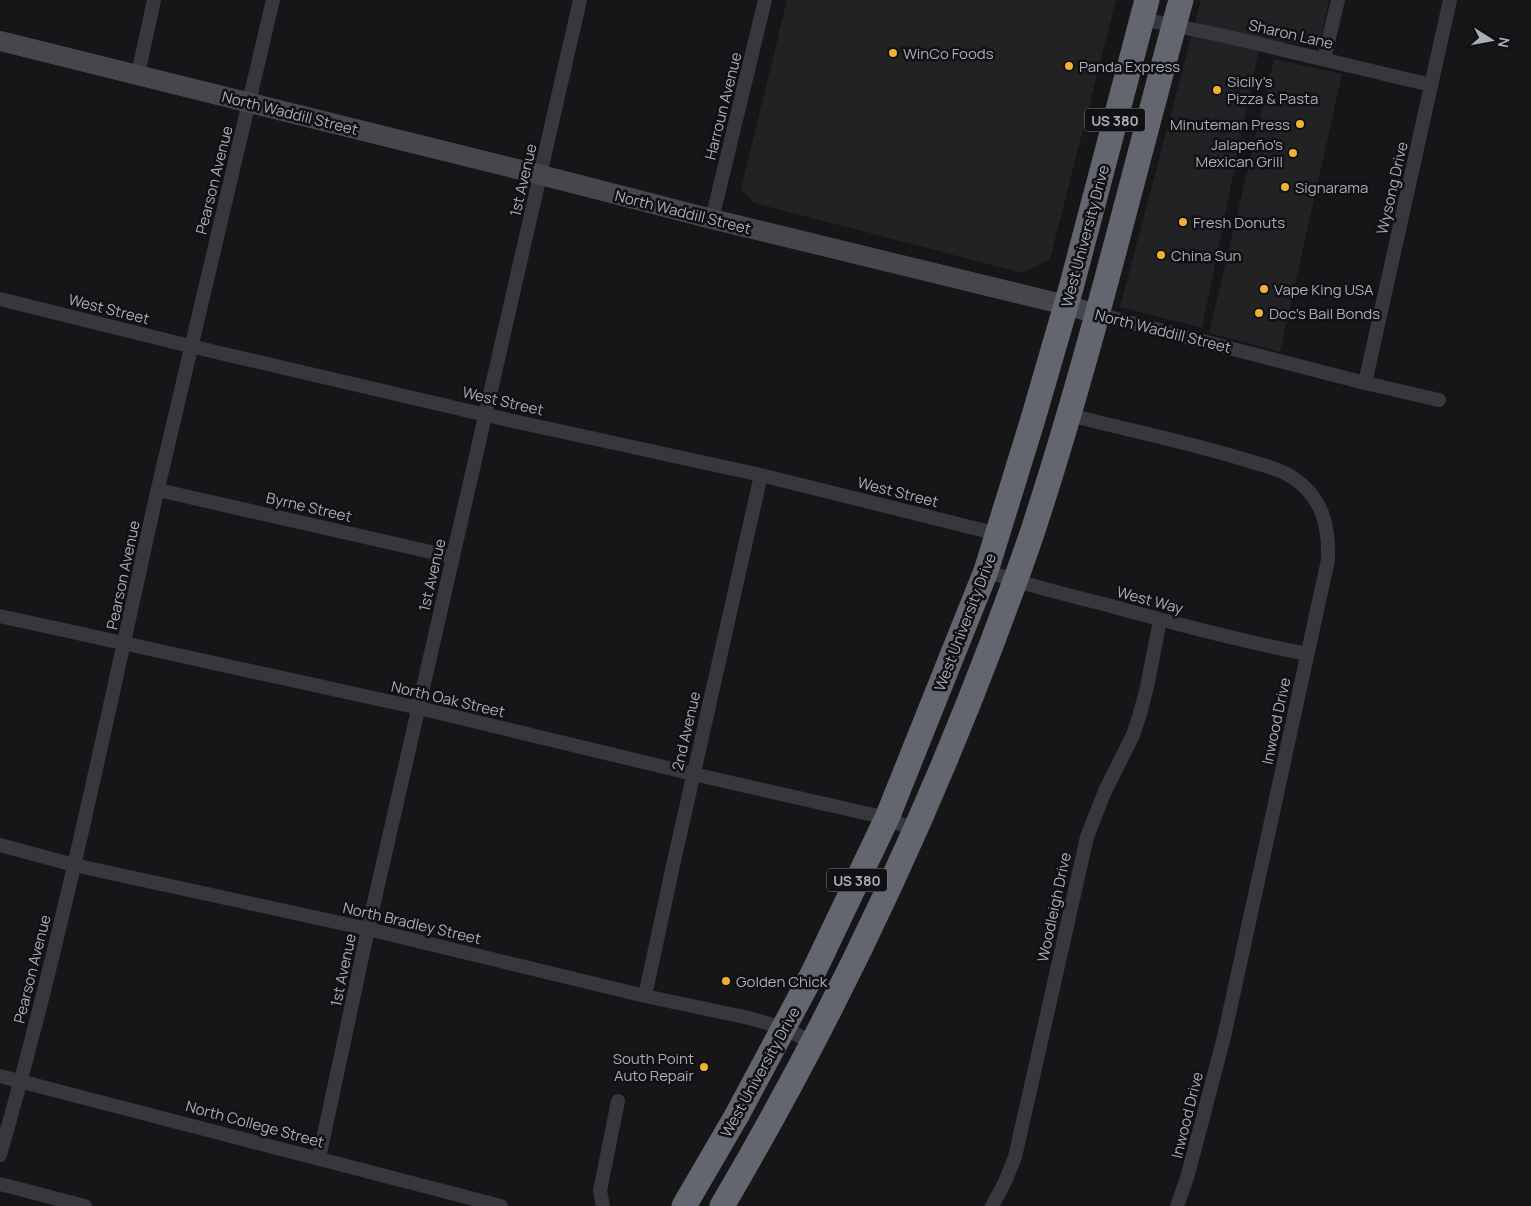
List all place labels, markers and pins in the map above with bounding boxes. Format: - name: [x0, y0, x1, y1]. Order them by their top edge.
- place label: WinCo Foods: [903, 43, 994, 64]
- marker: WinCo Foods: [887, 47, 899, 59]
- place label: Panda Express: [1079, 56, 1180, 77]
- marker: Panda Express: [1063, 60, 1075, 72]
- place label: Sicily's Pizza & Pasta: [1227, 71, 1318, 109]
- marker: Sicily's Pizza & Pasta: [1211, 84, 1223, 96]
- place label: Minuteman Press: [1170, 114, 1290, 135]
- marker: Minuteman Press: [1294, 118, 1306, 130]
- place label: Jalapeño's Mexican Grill: [1196, 134, 1283, 172]
- marker: Jalapeño's Mexican Grill: [1287, 147, 1299, 159]
- place label: Signarama: [1295, 177, 1368, 198]
- marker: Signarama: [1279, 181, 1291, 193]
- place label: Fresh Donuts: [1193, 212, 1285, 233]
- marker: Fresh Donuts: [1177, 216, 1189, 228]
- place label: China Sun: [1171, 245, 1242, 266]
- marker: China Sun: [1155, 249, 1167, 261]
- place label: Vape King USA: [1274, 279, 1374, 300]
- marker: Vape King USA: [1258, 283, 1270, 295]
- place label: Doc's Bail Bonds: [1269, 303, 1380, 324]
- marker: Doc's Bail Bonds: [1253, 307, 1265, 319]
- place label: Golden Chick: [736, 971, 828, 992]
- marker: Golden Chick: [720, 975, 732, 987]
- place label: South Point Auto Repair: [613, 1048, 695, 1086]
- marker: South Point Auto Repair: [698, 1061, 710, 1073]

